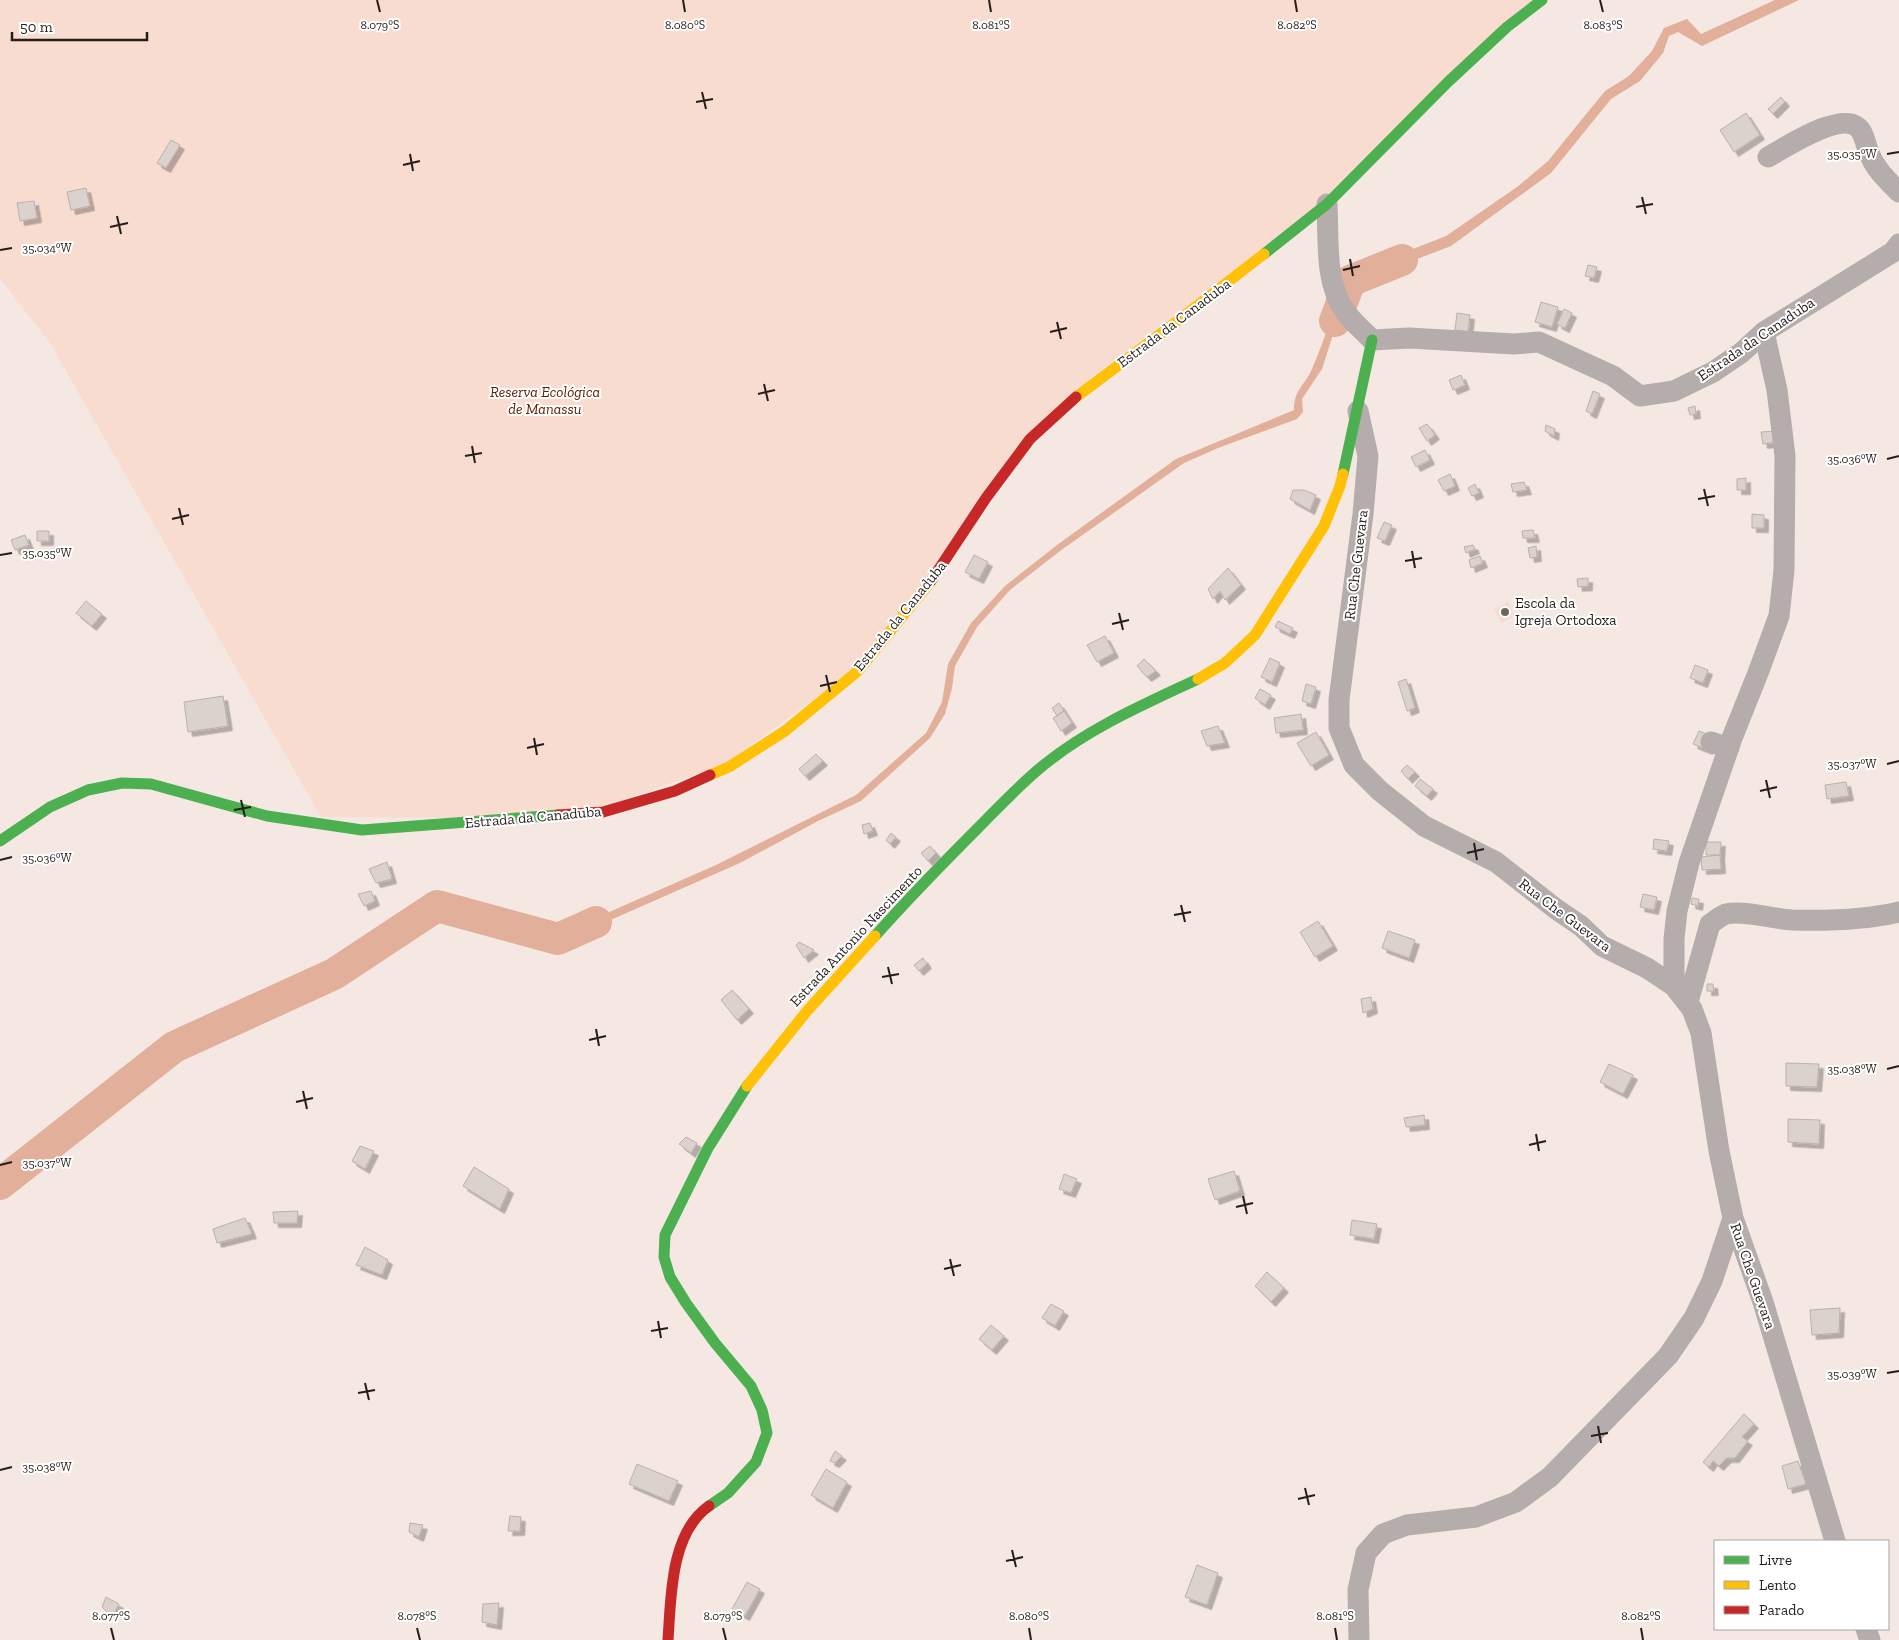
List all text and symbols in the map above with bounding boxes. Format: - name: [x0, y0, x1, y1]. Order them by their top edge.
- scale bar: [12, 10, 148, 42]
- text: 50 m: [20, 18, 53, 36]
- text: 8.079°S: [361, 18, 399, 32]
- text: 8.080°S: [665, 18, 705, 32]
- text: 8.081°S: [972, 18, 1010, 32]
- text: 8.082°S: [1277, 18, 1317, 32]
- text: 8.083°S: [1583, 18, 1623, 32]
- text: 35.035°W: [1827, 147, 1877, 161]
- text: 35.034°W: [22, 241, 72, 255]
- street label: Estrada da Canaduba: [1114, 275, 1234, 371]
- street label: Estrada da Canaduba: [1694, 293, 1818, 385]
- park label: Reserva Ecológica de Manassu: [490, 383, 600, 418]
- text: 35.036°W: [1827, 452, 1878, 466]
- street label: Rua Che Guevara: [1340, 509, 1372, 621]
- text: 35.035°W: [22, 546, 72, 560]
- street label: Estrada da Canaduba: [850, 557, 950, 675]
- place label: Escola da Igreja Ortodoxa: [1515, 594, 1617, 629]
- marker: Escola da Igreja Ortodoxa: [1499, 606, 1511, 618]
- text: 35.037°W: [1828, 757, 1877, 771]
- street label: Estrada da Canaduba: [464, 802, 602, 832]
- text: 35.036°W: [22, 851, 73, 865]
- street label: Estrada Antonio Nascimento: [786, 862, 926, 1010]
- street label: Rua Che Guevara: [1515, 874, 1615, 956]
- text: 35.038°W: [1827, 1062, 1878, 1076]
- text: 35.037°W: [23, 1156, 72, 1170]
- street label: Rua Che Guevara: [1726, 1221, 1780, 1331]
- text: 35.039°W: [1827, 1367, 1878, 1381]
- text: 35.038°W: [22, 1460, 73, 1474]
- legend: [1714, 1540, 1889, 1630]
- text: Livre: [1759, 1551, 1792, 1569]
- text: Lento: [1759, 1576, 1796, 1594]
- text: Parado: [1759, 1601, 1805, 1619]
- text: 8.077°S: [92, 1609, 130, 1623]
- text: 8.078°S: [398, 1609, 436, 1623]
- text: 8.079°S: [704, 1609, 742, 1623]
- text: 8.080°S: [1009, 1609, 1049, 1623]
- text: 8.081°S: [1316, 1609, 1354, 1623]
- text: 8.082°S: [1621, 1609, 1661, 1623]

